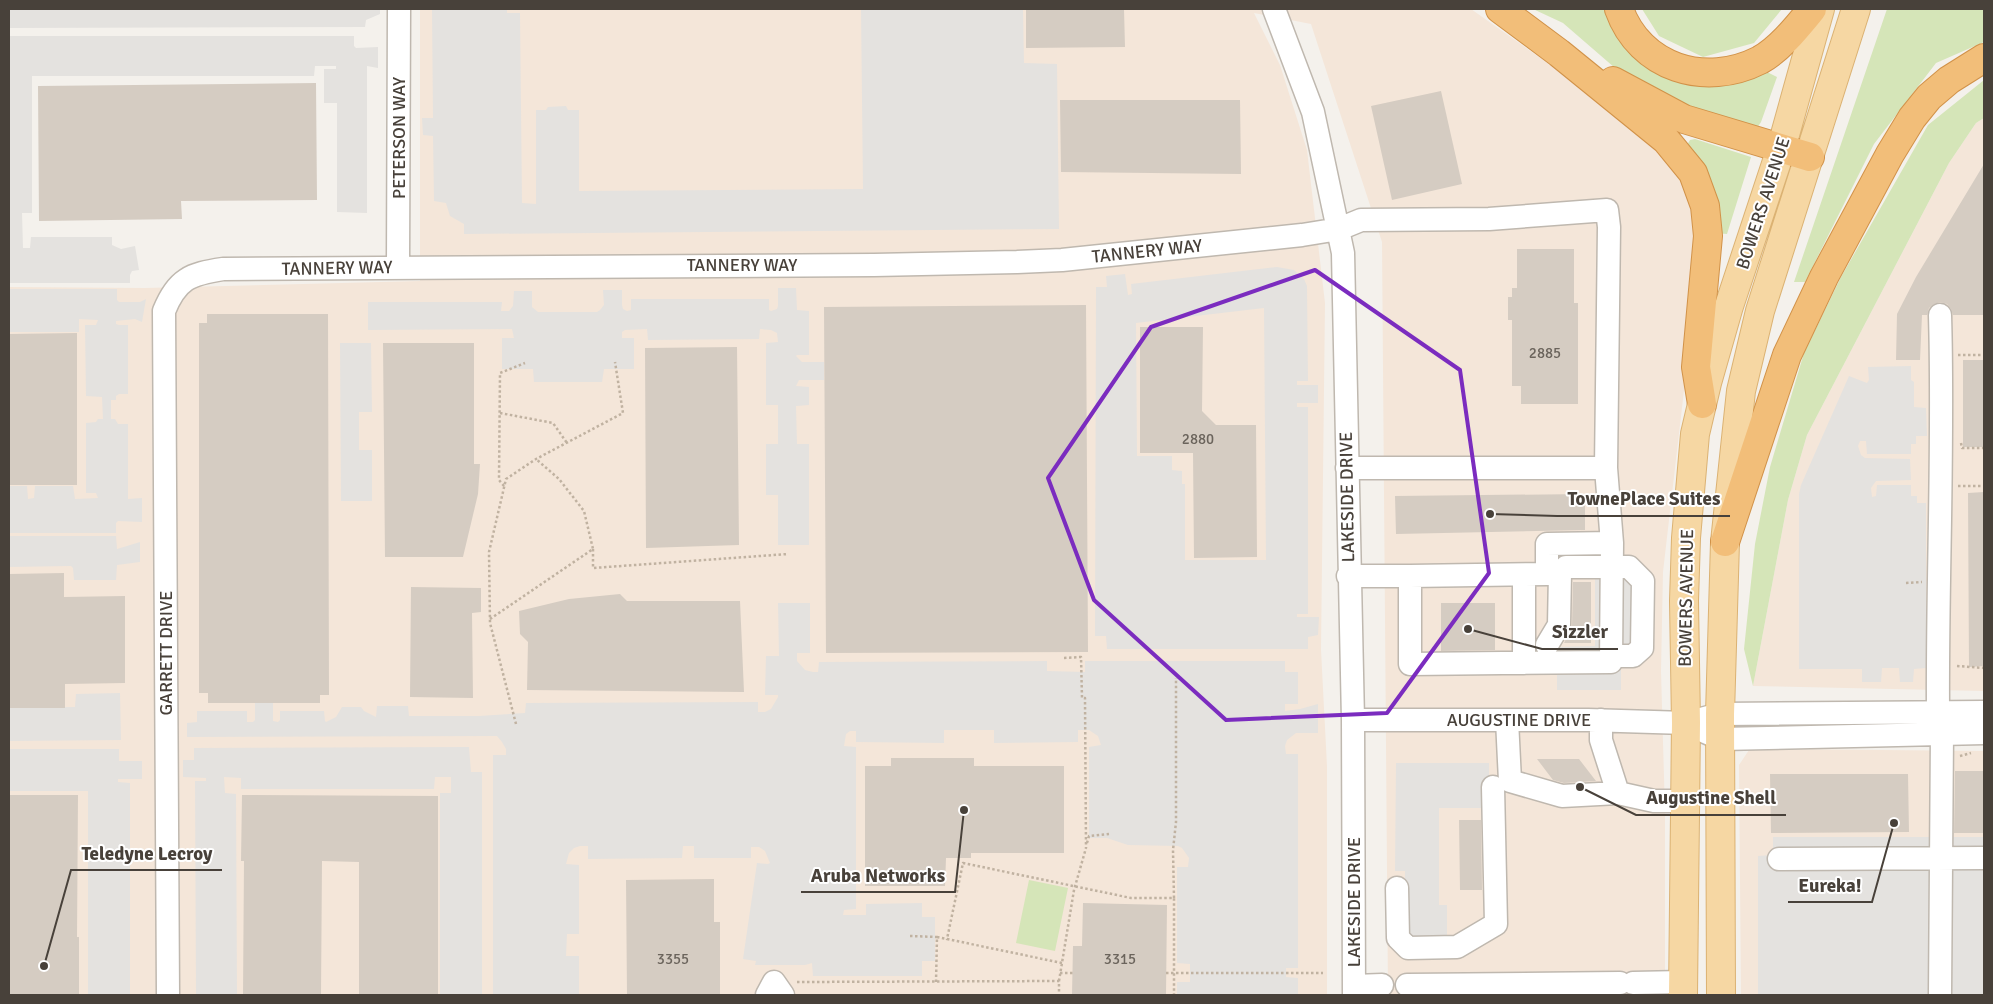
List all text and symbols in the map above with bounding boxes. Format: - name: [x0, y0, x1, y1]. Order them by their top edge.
- street label: PETERSON WAY: [388, 77, 410, 199]
- street label: BOWERS AVENUE: [1731, 134, 1795, 272]
- street label: TANNERY WAY: [1091, 234, 1203, 268]
- street label: TANNERY WAY: [687, 254, 797, 276]
- street label: TANNERY WAY: [281, 256, 393, 280]
- house number: 2885: [1529, 344, 1561, 362]
- house number: 2880: [1182, 430, 1214, 448]
- street label: LAKESIDE DRIVE: [1335, 432, 1359, 562]
- callout: TownePlace Suites: [1557, 482, 1730, 516]
- text: TownePlace Suites: [1568, 487, 1720, 511]
- street label: BOWERS AVENUE: [1674, 529, 1698, 667]
- street label: GARRETT DRIVE: [155, 591, 177, 715]
- callout: Sizzler: [1542, 615, 1618, 649]
- text: Sizzler: [1552, 620, 1608, 644]
- street label: AUGUSTINE DRIVE: [1447, 709, 1591, 731]
- callout: Augustine Shell: [1636, 781, 1786, 815]
- text: Augustine Shell: [1646, 786, 1776, 810]
- callout: Teledyne Lecroy: [71, 836, 222, 870]
- street label: LAKESIDE DRIVE: [1343, 837, 1365, 967]
- text: Teledyne Lecroy: [81, 842, 213, 866]
- callout: Aruba Networks: [801, 858, 955, 892]
- text: Aruba Networks: [811, 864, 945, 888]
- callout: Eureka!: [1788, 868, 1872, 902]
- text: Eureka!: [1798, 874, 1862, 898]
- house number: 3355: [657, 950, 689, 968]
- house number: 3315: [1104, 950, 1136, 968]

